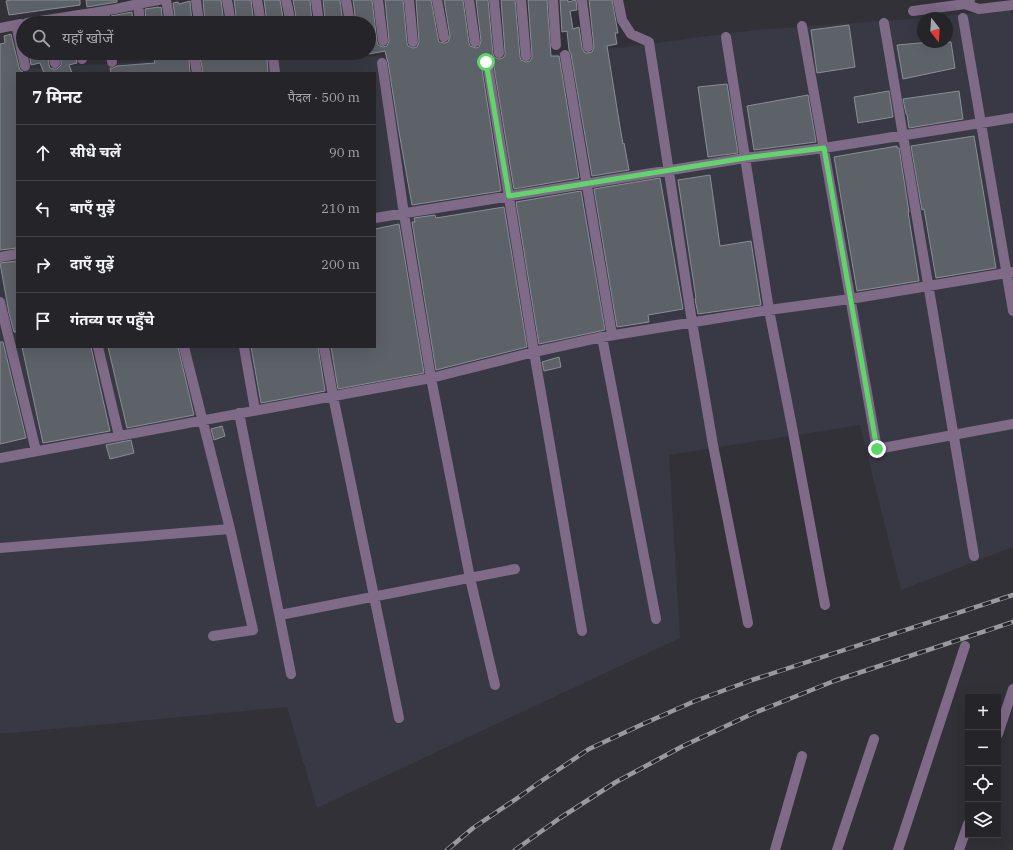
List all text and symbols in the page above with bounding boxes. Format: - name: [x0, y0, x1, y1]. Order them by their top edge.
- north arrow: [917, 12, 953, 48]
- search box: [16, 16, 376, 60]
- icon: search: [30, 27, 52, 49]
- text: यहाँ खोजें: [62, 28, 113, 47]
- route start: [477, 53, 495, 71]
- text: 7 मिनट: [32, 86, 82, 108]
- text: पैदल · 500 m: [288, 89, 360, 106]
- icon: ahead: [32, 142, 54, 164]
- text: सीधे चलें: [70, 142, 121, 161]
- text: 90 m: [329, 144, 360, 161]
- icon: left: [32, 198, 54, 220]
- text: बाएँ मुड़ें: [70, 198, 115, 217]
- text: 210 m: [321, 200, 360, 217]
- icon: right: [32, 254, 54, 276]
- text: दाएँ मुड़ें: [70, 254, 114, 273]
- text: 200 m: [321, 256, 360, 273]
- icon: arrive: [32, 310, 54, 332]
- text: गंतव्य पर पहुँचे: [70, 310, 154, 329]
- route end: [868, 440, 886, 458]
- map controls: [965, 694, 1001, 838]
- button: +: [965, 694, 1001, 730]
- button: −: [965, 730, 1001, 766]
- button: locate: [965, 766, 1001, 802]
- button: layers: [965, 802, 1001, 838]

